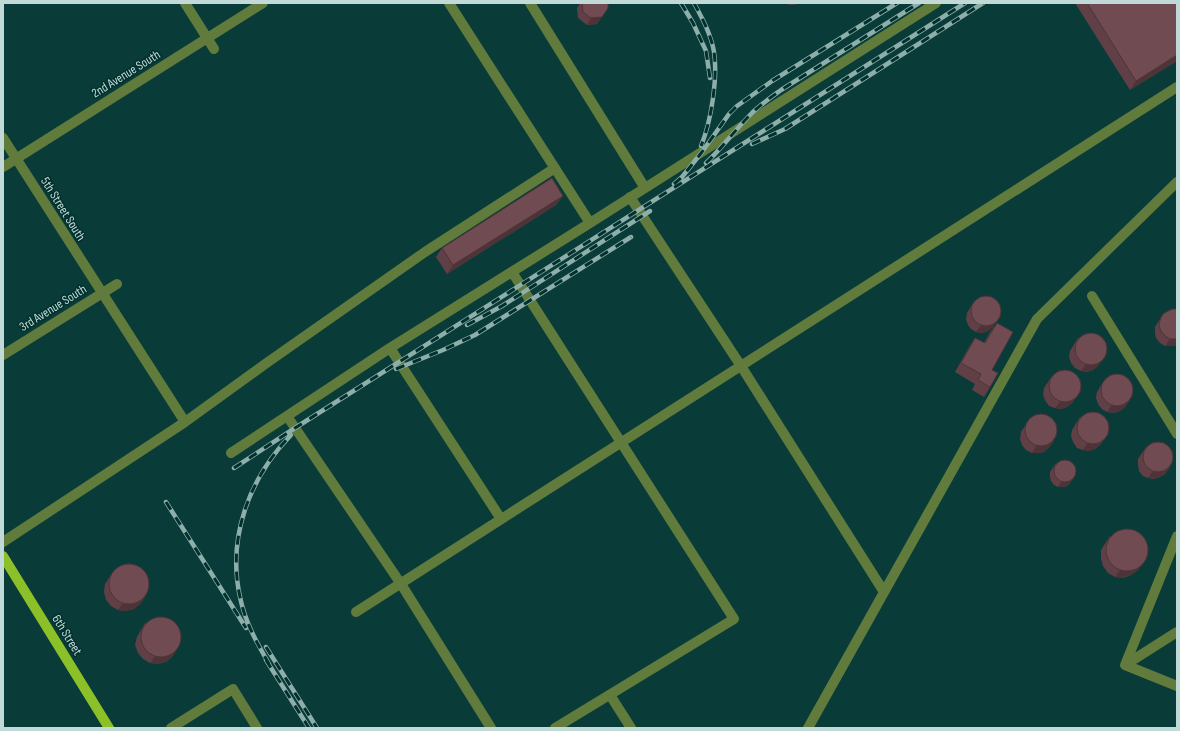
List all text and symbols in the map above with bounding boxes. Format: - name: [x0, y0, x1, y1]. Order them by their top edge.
- street label: 2nd Avenue South: [89, 47, 163, 101]
- street label: 5th Street South: [37, 174, 89, 244]
- street label: 3rd Avenue South: [16, 281, 90, 335]
- street label: 6th Street: [48, 612, 86, 658]

